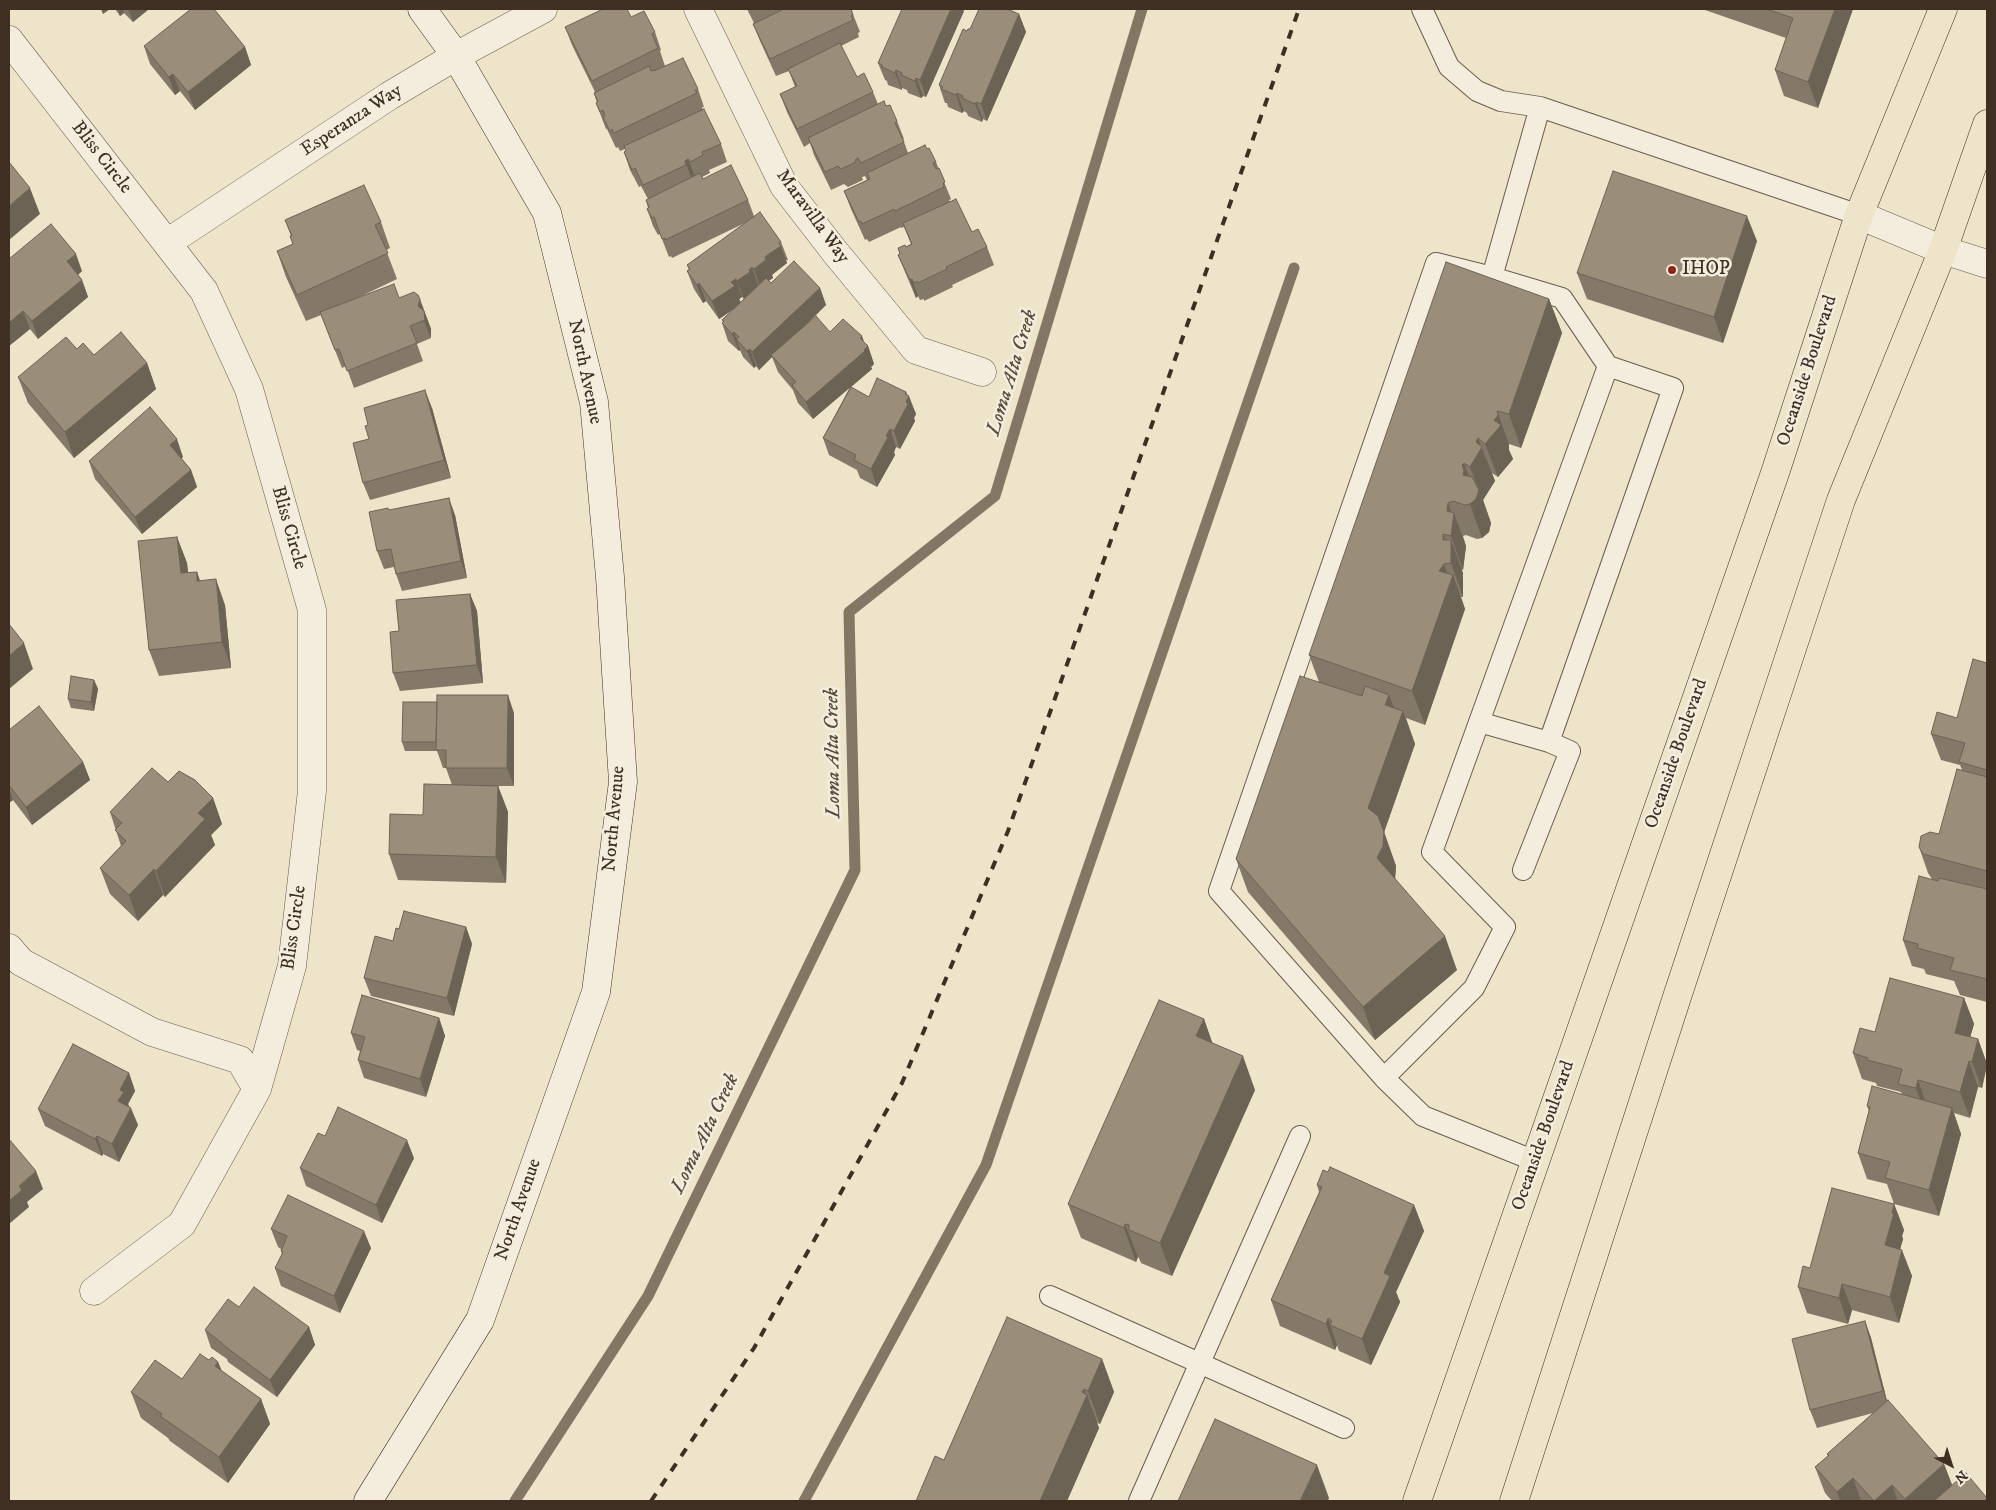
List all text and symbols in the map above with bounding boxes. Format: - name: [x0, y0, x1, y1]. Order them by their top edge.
- street label: Esperanza Way: [297, 80, 407, 162]
- street label: Bliss Circle: [66, 117, 136, 199]
- street label: Maravilla Way: [770, 166, 854, 268]
- place label: IHOP: [1682, 259, 1730, 281]
- marker: IHOP: [1666, 264, 1678, 276]
- street label: Oceanside Boulevard: [1773, 293, 1843, 449]
- water label: Loma Alta Creek: [983, 307, 1043, 439]
- street label: North Avenue: [562, 318, 606, 426]
- street label: Bliss Circle: [265, 484, 311, 572]
- street label: Oceanside Boulevard: [1641, 676, 1713, 832]
- water label: Loma Alta Creek: [821, 688, 847, 818]
- street label: North Avenue: [599, 765, 631, 873]
- street label: Bliss Circle: [278, 884, 312, 972]
- street label: Oceanside Boulevard: [1508, 1058, 1580, 1214]
- water label: Loma Alta Creek: [667, 1070, 745, 1198]
- street label: North Avenue: [491, 1156, 547, 1264]
- north arrow: [1926, 1440, 1976, 1490]
- text: N: [1950, 1466, 1971, 1487]

